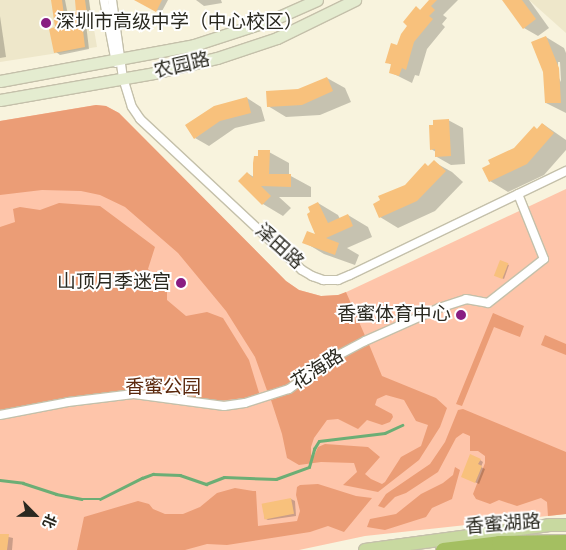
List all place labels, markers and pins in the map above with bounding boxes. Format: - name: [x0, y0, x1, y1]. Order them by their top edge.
- place label: 深圳市高级中学（中心校区）: [56, 12, 303, 34]
- marker: 深圳市高级中学（中心校区）: [40, 17, 52, 29]
- place label: 山顶月季迷宫: [57, 272, 171, 294]
- marker: 山顶月季迷宫: [175, 277, 187, 289]
- place label: 香蜜体育中心: [337, 304, 451, 326]
- marker: 香蜜体育中心: [455, 309, 467, 321]

